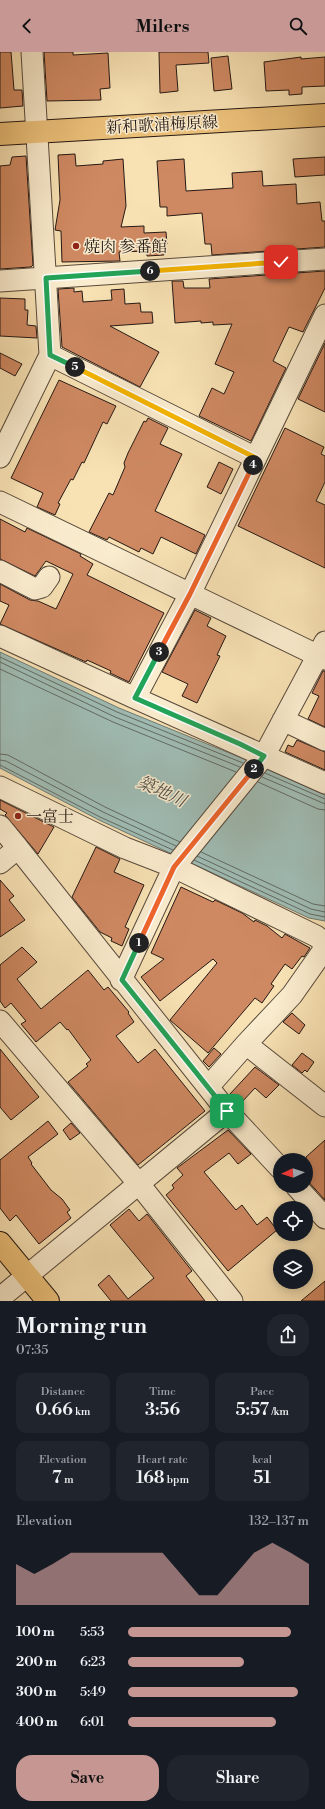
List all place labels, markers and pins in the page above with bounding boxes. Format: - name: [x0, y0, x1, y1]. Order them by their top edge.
- place label: 焼肉 参番館: [84, 237, 167, 257]
- marker: 焼肉 参番館: [71, 241, 81, 251]
- pin: [264, 245, 298, 279]
- pin: 6: [140, 261, 160, 281]
- pin: 5: [65, 357, 85, 377]
- pin: 4: [243, 455, 263, 475]
- pin: 3: [149, 642, 169, 662]
- pin: 2: [244, 759, 264, 779]
- place label: 一富士: [26, 807, 74, 827]
- marker: 一富士: [13, 811, 23, 821]
- pin: 1: [129, 933, 149, 953]
- pin: [210, 1094, 244, 1128]

